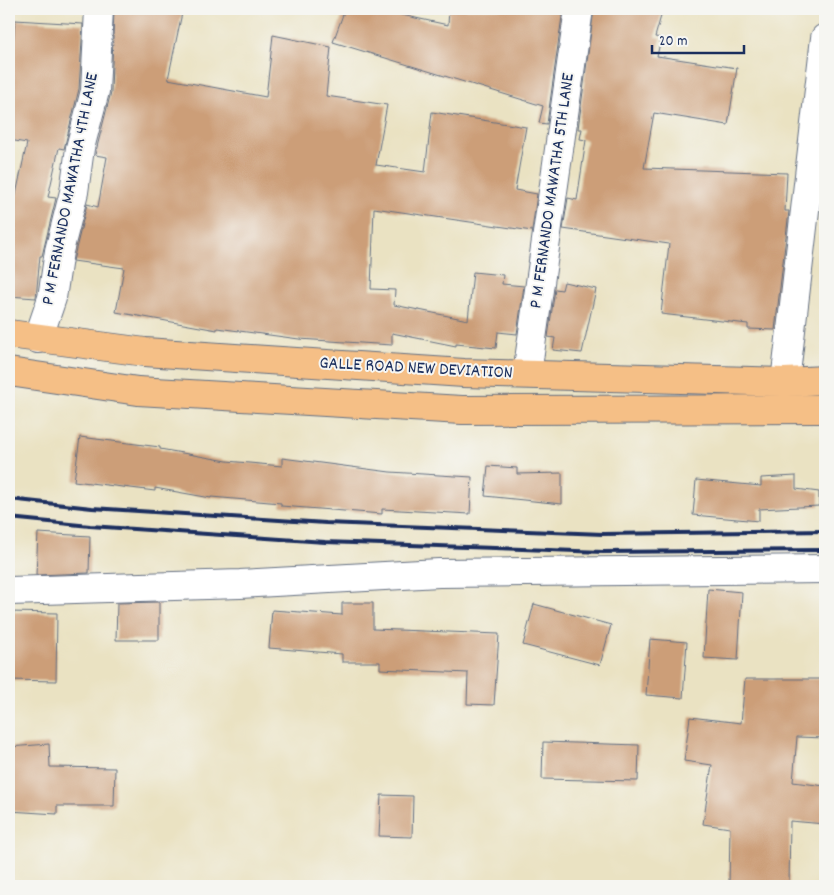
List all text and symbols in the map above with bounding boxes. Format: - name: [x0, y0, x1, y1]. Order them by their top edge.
- scale bar: [652, 22, 744, 54]
- text: 20 m: [659, 31, 687, 53]
- street label: P M FERNANDO MAWATHA 4TH LANE: [36, 71, 106, 307]
- street label: P M FERNANDO MAWATHA 5TH LANE: [524, 72, 582, 310]
- street label: GALLE ROAD NEW DEVIATION: [319, 351, 513, 387]

